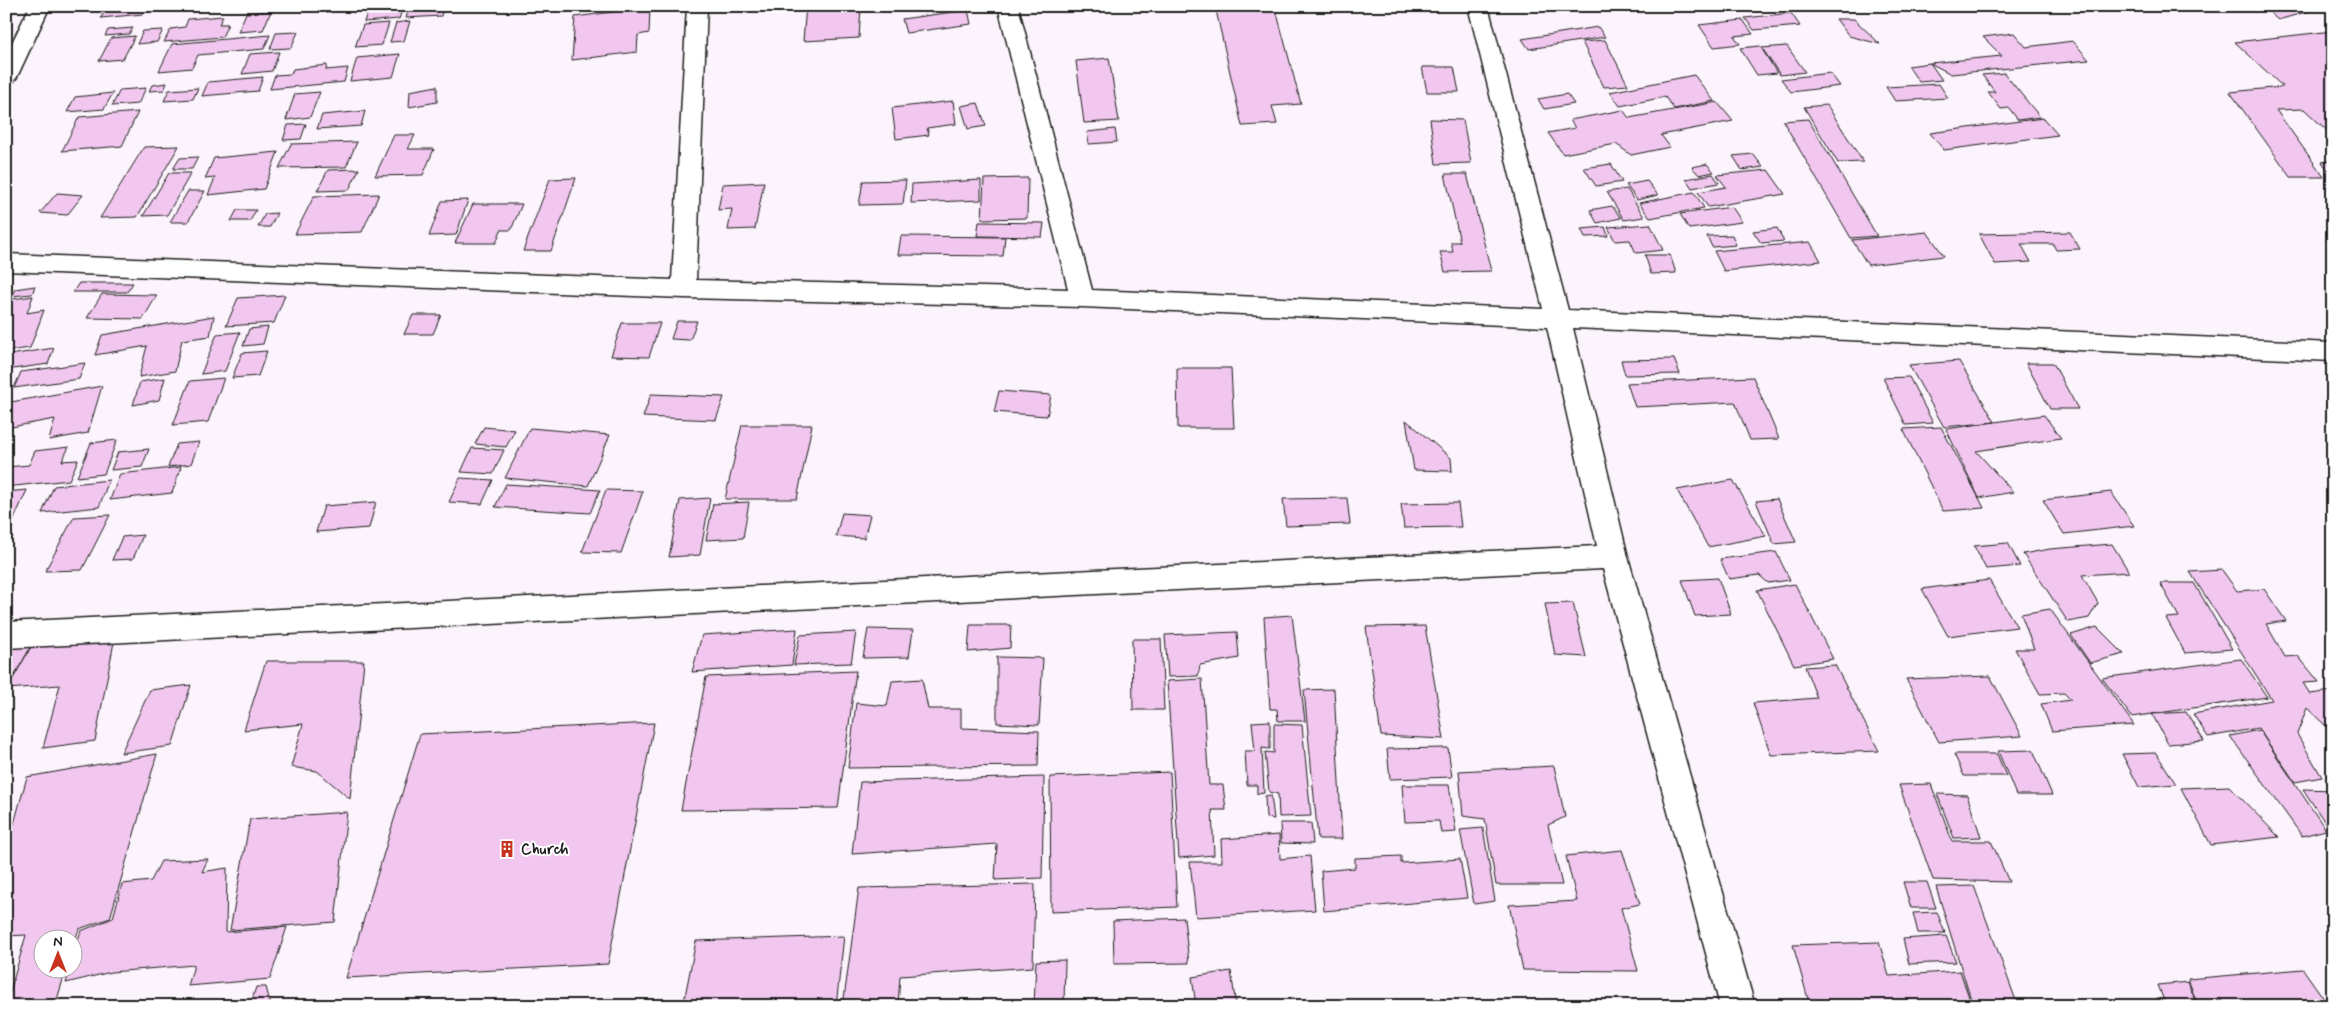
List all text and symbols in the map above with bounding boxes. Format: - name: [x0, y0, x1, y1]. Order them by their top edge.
- building icon: Church: [497, 839, 517, 859]
- place label: Church: [521, 840, 569, 860]
- north arrow: [32, 930, 82, 980]
- text: N: [53, 933, 63, 951]

